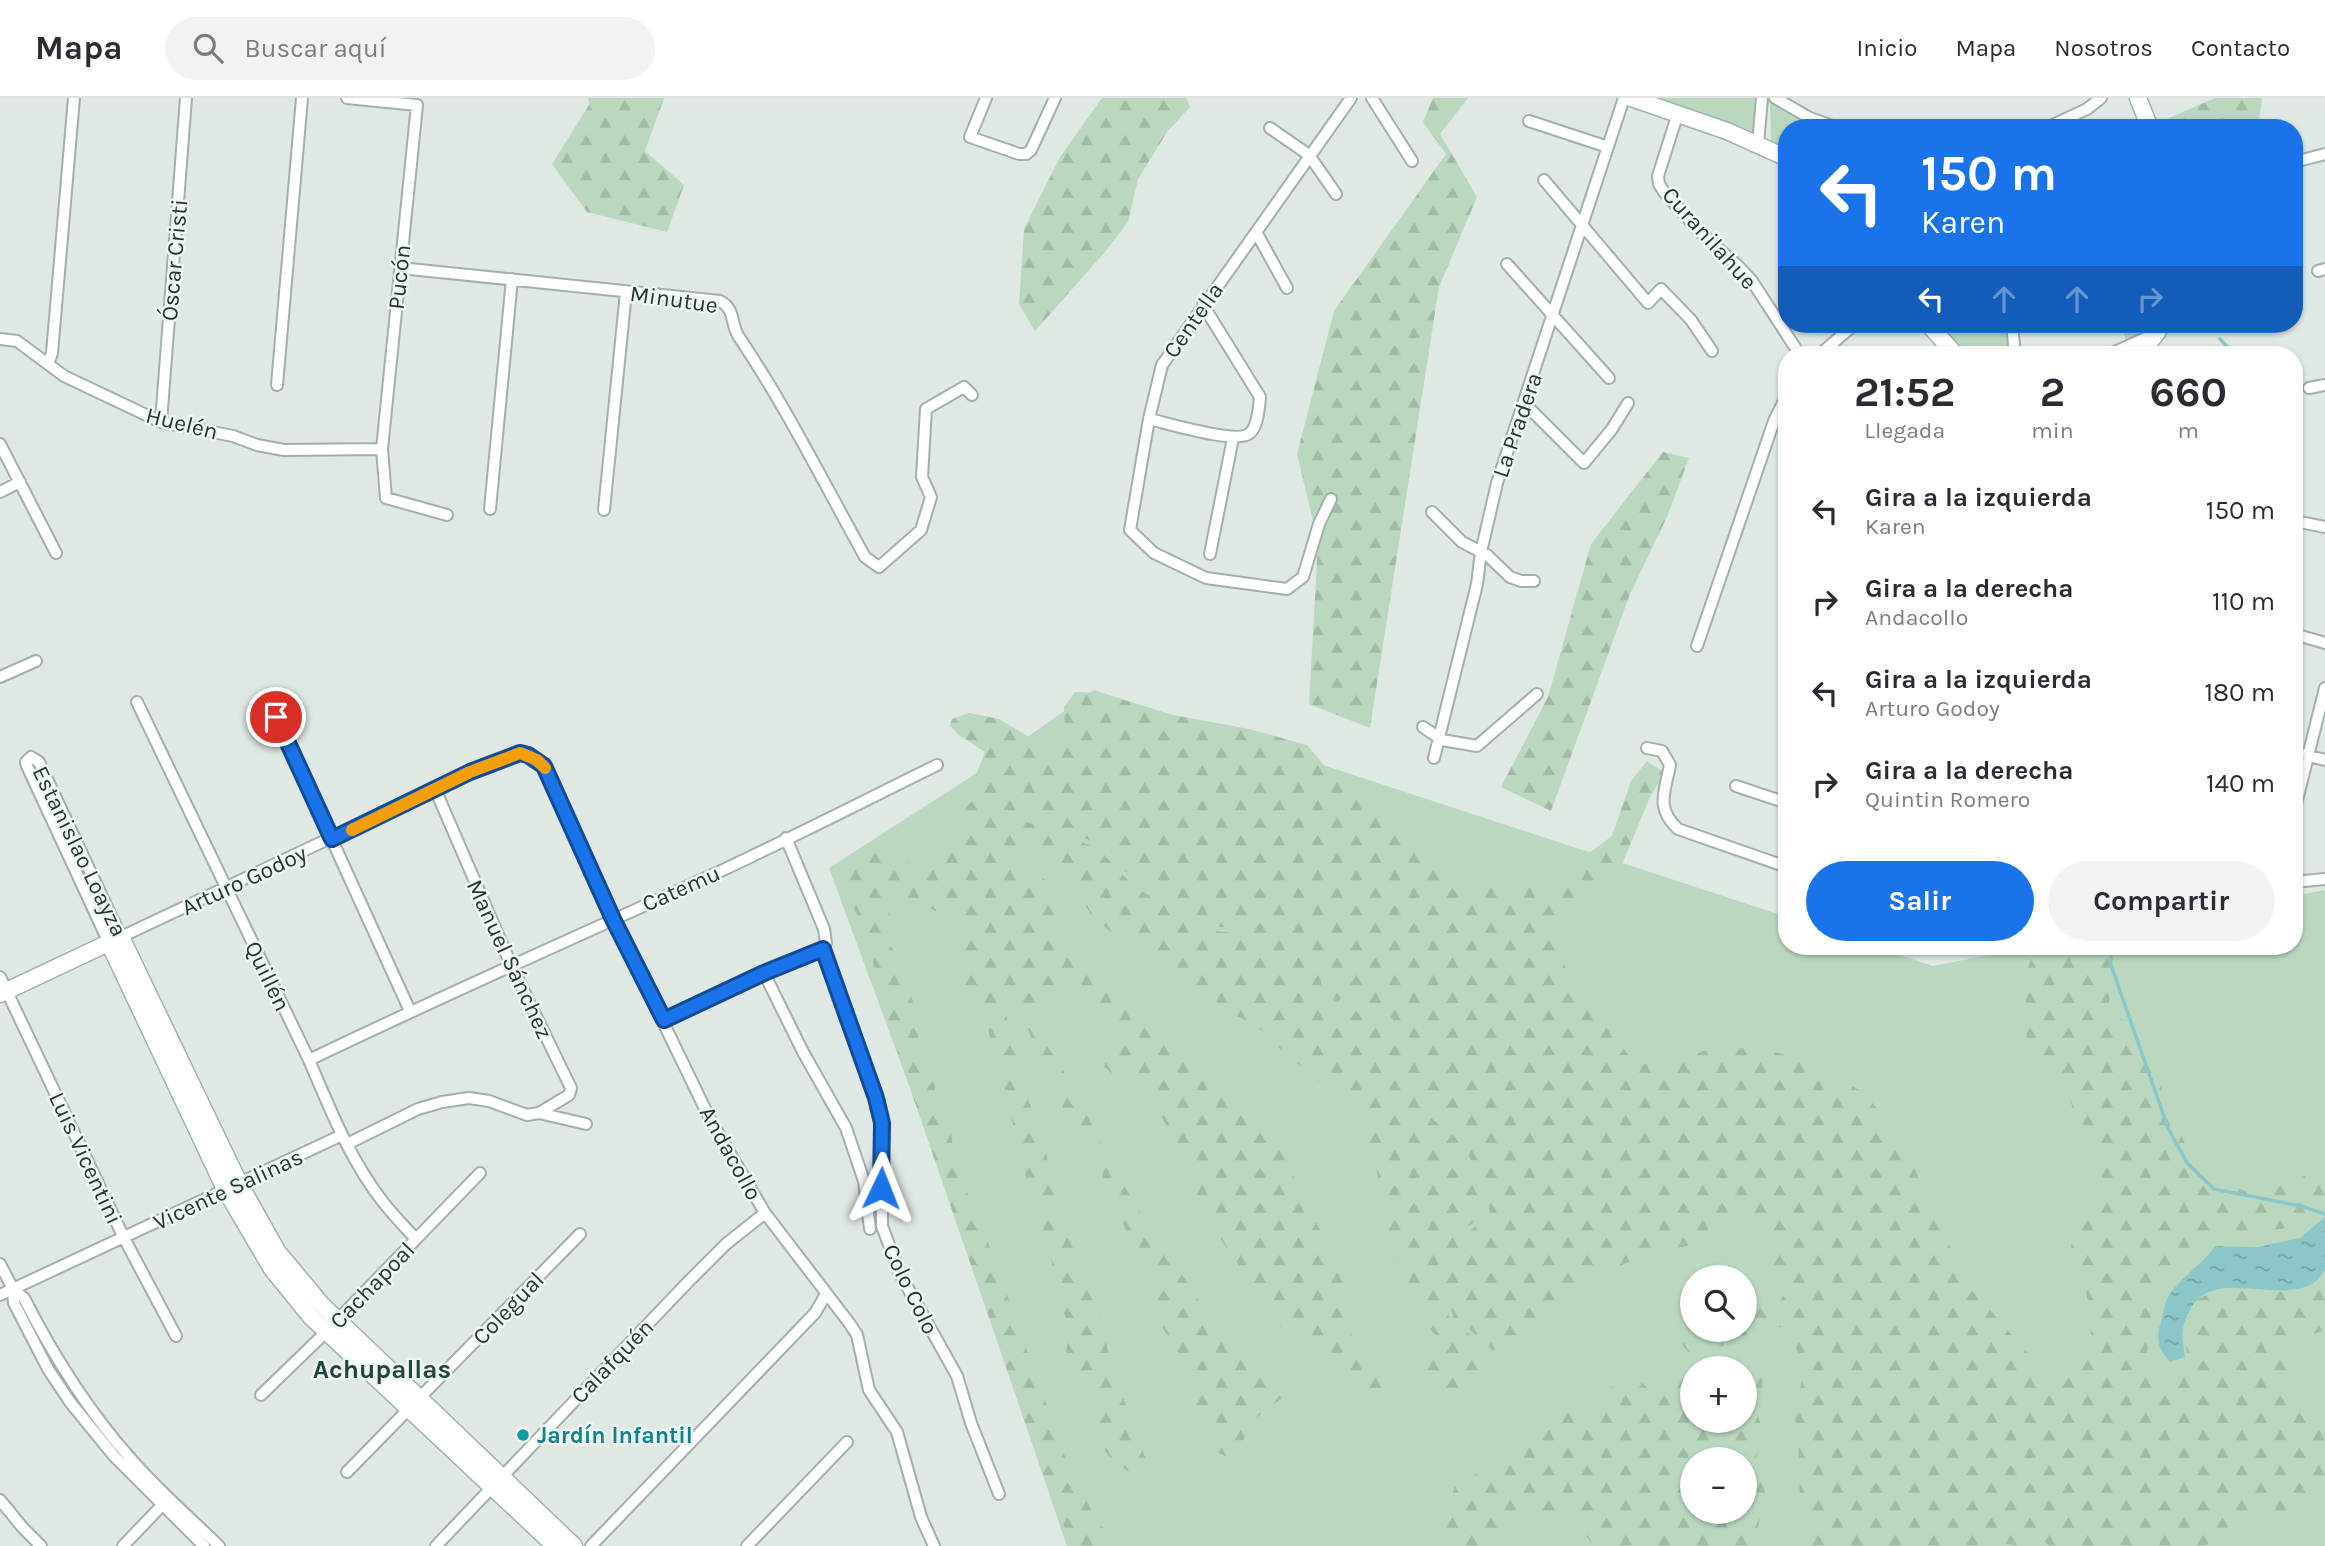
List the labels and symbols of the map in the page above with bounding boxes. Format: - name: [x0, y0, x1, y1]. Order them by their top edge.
- street label: Curanilahue: [1657, 182, 1763, 295]
- street label: Óscar Cristi: [156, 198, 193, 322]
- street label: Pucón: [383, 243, 416, 311]
- street label: Centella: [1158, 277, 1229, 363]
- street label: Minutue: [628, 280, 720, 319]
- street label: La Pradera: [1487, 369, 1548, 481]
- street label: Huelén: [143, 402, 221, 445]
- pin: [246, 687, 306, 747]
- street label: Estanislao Loayza: [27, 761, 133, 941]
- street label: Arturo Godoy: [177, 840, 311, 921]
- street label: Catemu: [638, 859, 724, 918]
- street label: Manuel Sánchez: [461, 875, 558, 1043]
- street label: Quillén: [239, 937, 296, 1016]
- street label: Luis Vicentini: [43, 1088, 128, 1229]
- street label: Andacollo: [694, 1102, 767, 1205]
- street label: Vicente Salinas: [149, 1143, 307, 1236]
- position arrow: [844, 1151, 918, 1225]
- street label: Cachapoal: [324, 1236, 420, 1334]
- street label: Colo Colo: [877, 1240, 944, 1339]
- street label: Colegual: [467, 1266, 550, 1350]
- street label: Calafquén: [566, 1314, 659, 1409]
- district label: Achupallas: [313, 1354, 451, 1385]
- place label: Jardín Infantil: [537, 1422, 693, 1449]
- marker: Jardín Infantil: [515, 1427, 531, 1443]

